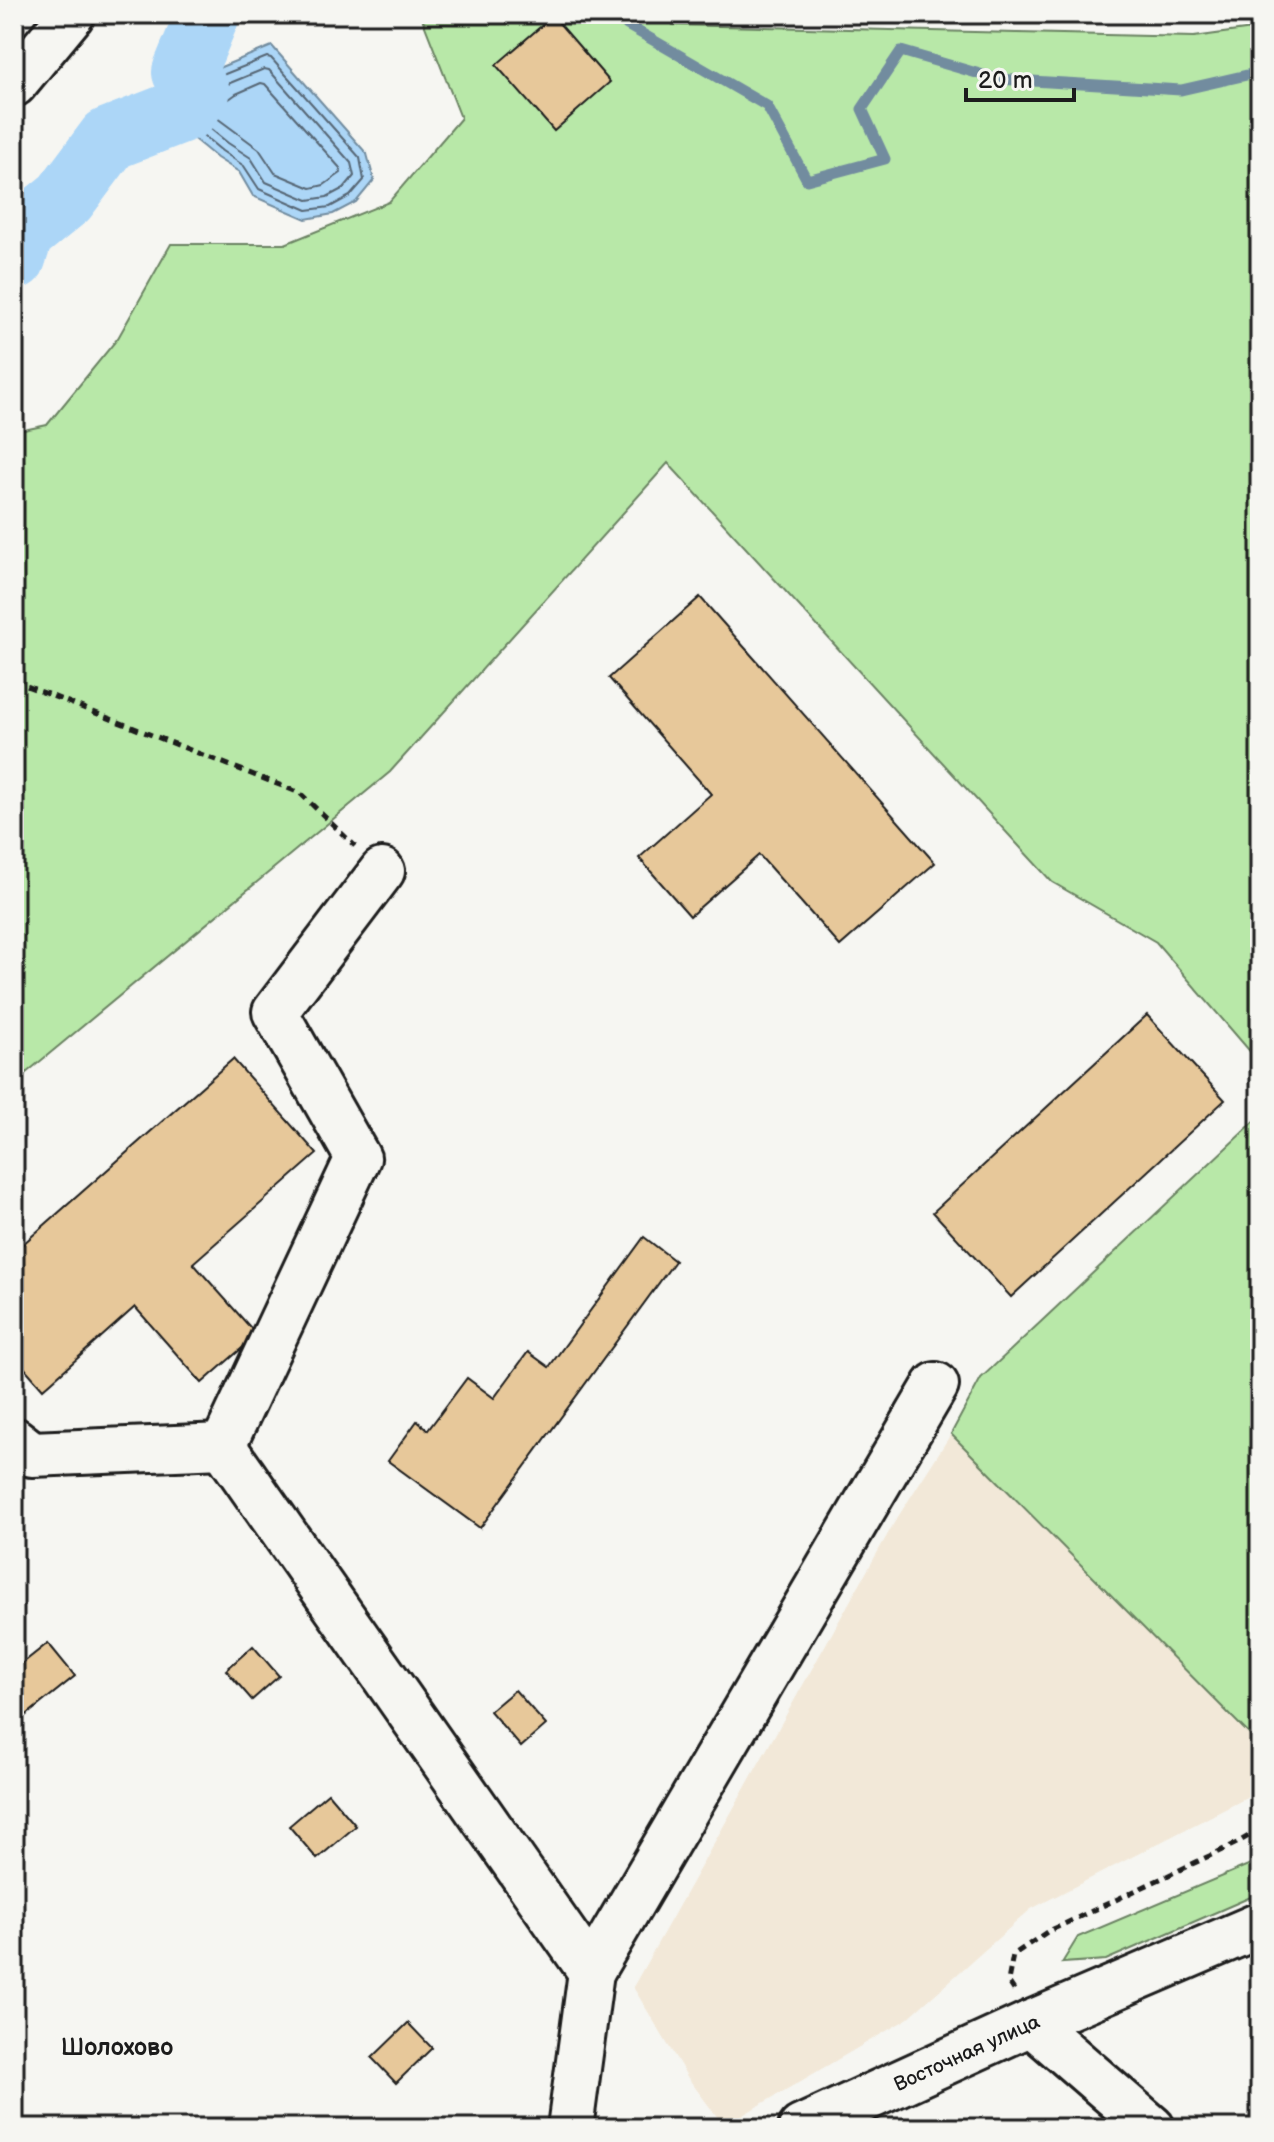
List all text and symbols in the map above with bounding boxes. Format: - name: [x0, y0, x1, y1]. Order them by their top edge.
- scale bar: [966, 52, 1074, 102]
- text: 20 m: [978, 66, 1033, 95]
- street label: Восточная улица: [890, 2010, 1044, 2097]
- district label: Шолохово: [61, 2033, 173, 2062]

